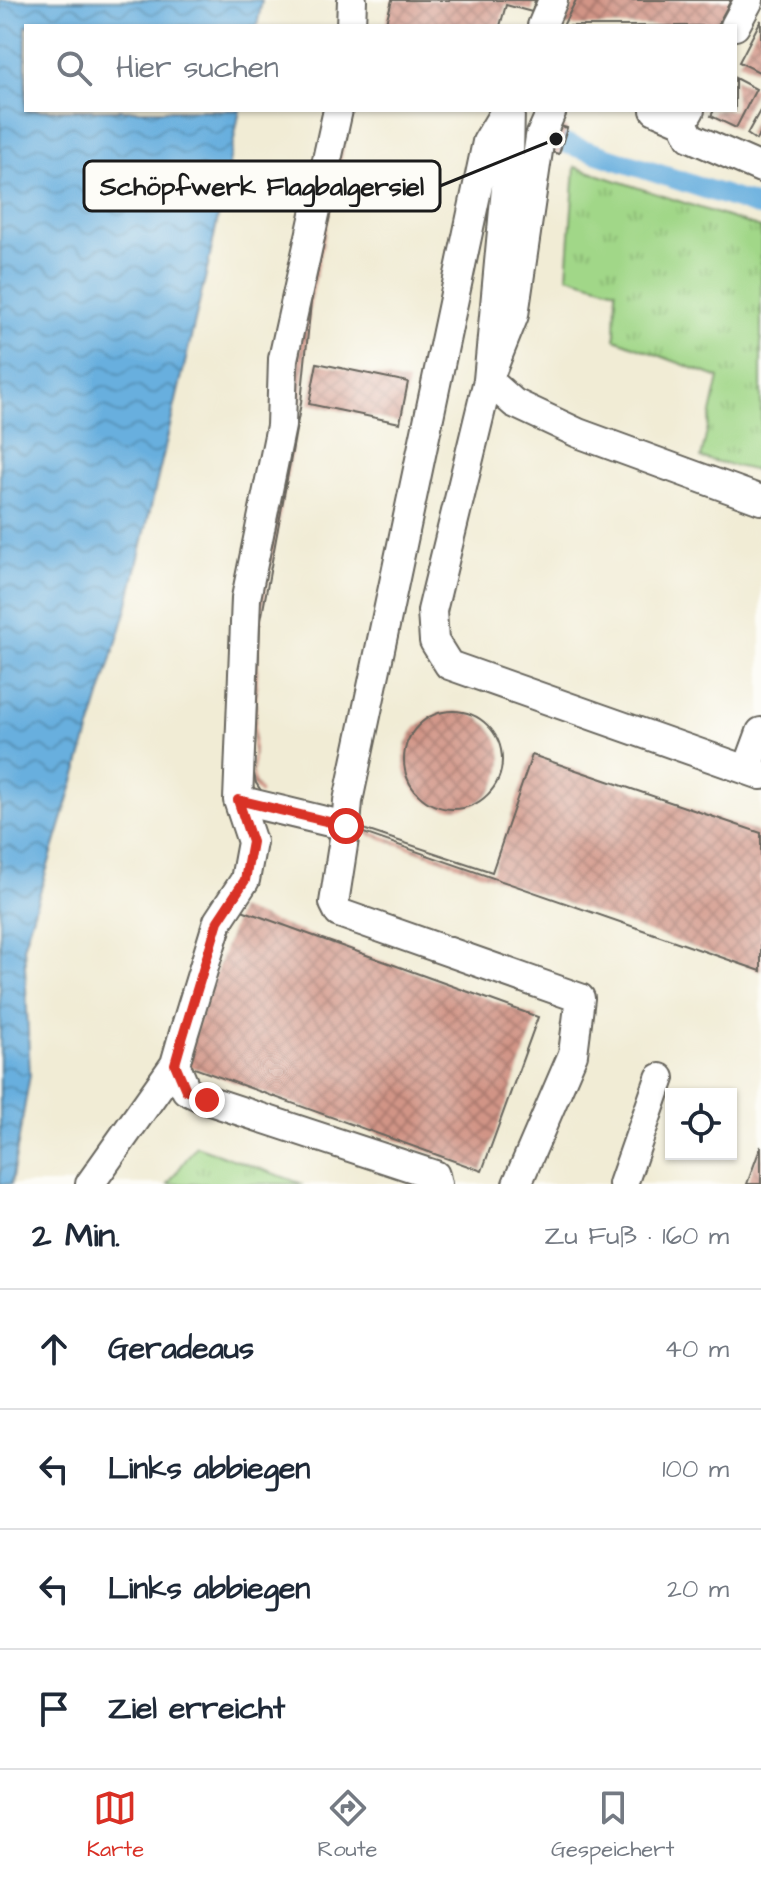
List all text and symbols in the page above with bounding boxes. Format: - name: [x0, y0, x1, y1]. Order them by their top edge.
- search box: [24, 24, 737, 112]
- icon: search: [52, 46, 96, 90]
- text: Hier suchen: [116, 47, 279, 89]
- callout: Schöpfwerk Flagbalgersiel: [84, 161, 440, 211]
- text: Schöpfwerk Flagbalgersiel: [99, 169, 424, 208]
- route start: [328, 808, 364, 844]
- route end: [189, 1082, 225, 1118]
- map controls: [665, 1088, 737, 1160]
- button: locate: [665, 1088, 737, 1160]
- text: 2 Min.: [32, 1212, 120, 1260]
- text: Zu Fuß · 160 m: [544, 1218, 729, 1254]
- icon: ahead: [32, 1327, 76, 1371]
- text: Geradeaus: [108, 1328, 254, 1370]
- text: 40 m: [664, 1331, 729, 1367]
- icon: left: [32, 1447, 76, 1491]
- text: Links abbiegen: [108, 1448, 310, 1490]
- text: 100 m: [662, 1451, 729, 1487]
- icon: left: [32, 1567, 76, 1611]
- text: Links abbiegen: [108, 1568, 310, 1610]
- text: 20 m: [667, 1571, 729, 1607]
- icon: arrive: [32, 1687, 76, 1731]
- text: Ziel erreicht: [108, 1688, 285, 1730]
- tab: Karte: [87, 1786, 144, 1865]
- tab: Route: [317, 1786, 378, 1865]
- tab: Gespeichert: [551, 1786, 674, 1865]

